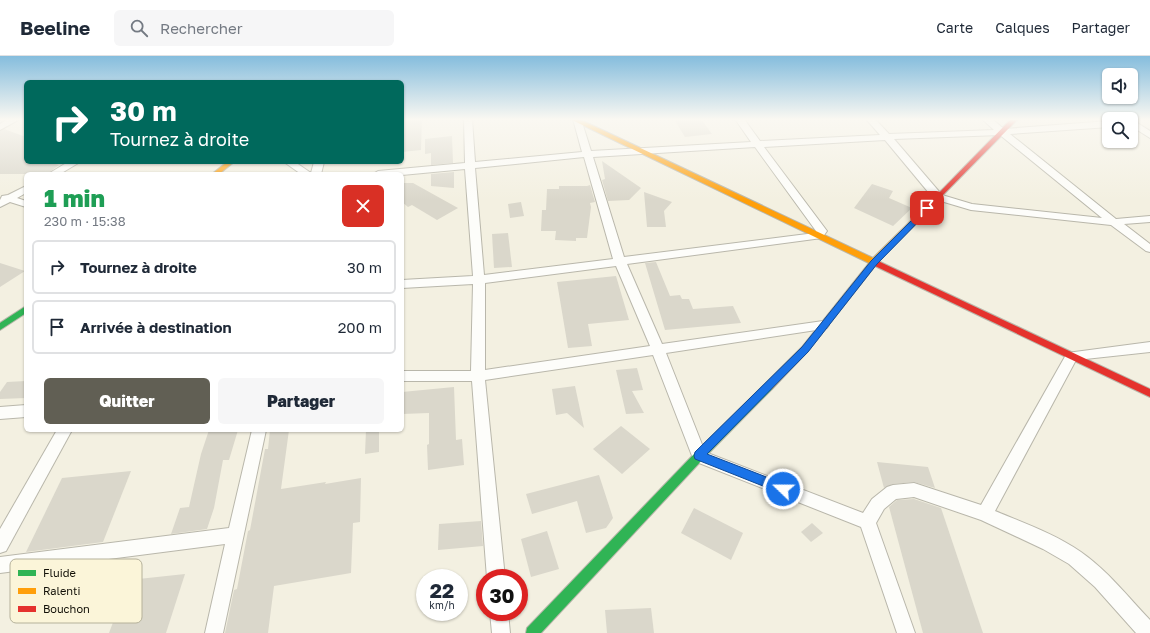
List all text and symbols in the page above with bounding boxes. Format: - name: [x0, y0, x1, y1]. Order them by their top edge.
- search box: [114, 10, 394, 46]
- text: Beeline: [20, 16, 90, 39]
- icon: search: [128, 17, 150, 39]
- text: Rechercher: [160, 19, 243, 37]
- text: Carte: [936, 19, 973, 36]
- text: Calques: [995, 19, 1050, 36]
- text: Partager: [1072, 19, 1130, 36]
- map controls: [1102, 68, 1138, 148]
- button: sound: [1102, 68, 1138, 104]
- text: 30 m: [110, 94, 177, 127]
- icon: right: [44, 96, 96, 148]
- button: search: [1102, 112, 1138, 148]
- text: Tournez à droite: [110, 128, 249, 150]
- text: 1 min: [44, 183, 105, 212]
- button: close: [342, 185, 384, 227]
- pin: [910, 191, 944, 225]
- icon: arrive: [916, 197, 938, 219]
- text: 230 m · 15:38: [44, 213, 126, 229]
- icon: right: [46, 256, 68, 278]
- text: Tournez à droite: [80, 258, 197, 276]
- text: 30 m: [347, 258, 382, 276]
- icon: arrive: [46, 316, 68, 338]
- text: Arrivée à destination: [80, 318, 232, 336]
- text: 200 m: [338, 318, 382, 336]
- button: Quitter: [44, 378, 210, 424]
- button: Partager: [218, 378, 384, 424]
- position arrow: [762, 468, 804, 510]
- legend: [10, 559, 142, 623]
- text: Fluide: [43, 566, 76, 579]
- speed limit sign: 30: [476, 569, 528, 621]
- text: 22: [430, 578, 454, 602]
- text: Ralenti: [43, 584, 80, 597]
- text: km/h: [429, 599, 455, 611]
- text: Bouchon: [43, 602, 90, 615]

